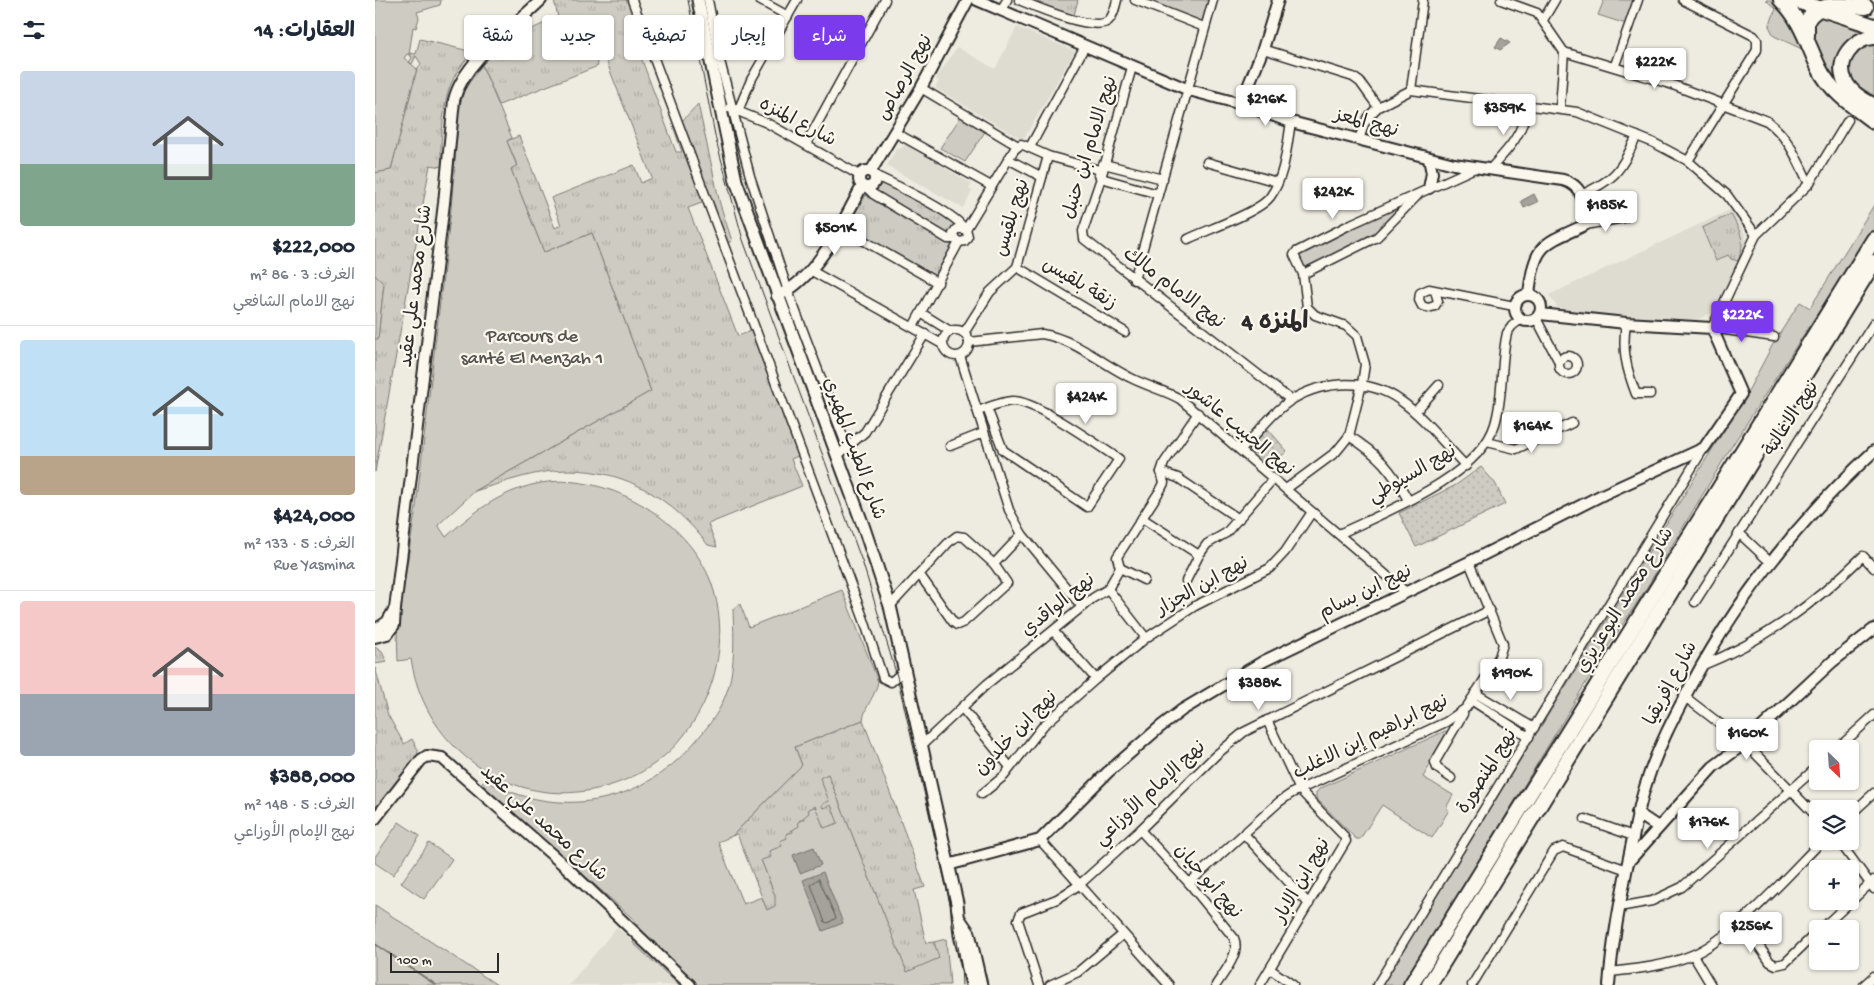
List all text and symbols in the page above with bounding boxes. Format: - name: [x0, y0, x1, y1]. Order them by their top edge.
- chip: شقة: [464, 15, 532, 60]
- chip: جديد: [542, 15, 614, 60]
- chip: تصفية: [624, 15, 704, 60]
- chip: إيجار: [714, 15, 784, 60]
- chip: شراء: [794, 15, 865, 60]
- icon: filters: [20, 16, 48, 44]
- text: العقارات: 14: [255, 20, 355, 45]
- street label: نهج الرصاص: [873, 31, 939, 125]
- pin: $222K: [1620, 48, 1690, 90]
- text: $222K: [1635, 54, 1675, 73]
- street label: نهج الامام ابن حنبل: [1058, 74, 1124, 222]
- pin: $216K: [1231, 84, 1301, 127]
- text: $216K: [1247, 91, 1285, 110]
- street label: شارع المنزه: [755, 93, 839, 153]
- pin: $359K: [1469, 94, 1539, 136]
- text: $359K: [1484, 100, 1524, 119]
- icon: home: [143, 103, 233, 193]
- street label: نهج المعز: [1329, 104, 1401, 144]
- street label: نهج بلقيس: [990, 176, 1036, 260]
- pin: $242K: [1298, 178, 1368, 220]
- text: $242K: [1313, 184, 1353, 203]
- pin: $185K: [1571, 190, 1641, 233]
- text: $185K: [1586, 197, 1626, 216]
- street label: شارع محمد علي عقيد: [396, 203, 440, 369]
- pin: $501K: [800, 214, 870, 256]
- text: $501K: [815, 220, 855, 239]
- text: $222,000: [272, 236, 355, 261]
- street label: نهج الامام مالك: [1117, 243, 1229, 335]
- street label: زنقة بلقيس: [1037, 254, 1121, 316]
- text: الغرف: 3 · 86 m²: [250, 267, 355, 286]
- text: نهج الامام الشافعي: [233, 294, 355, 313]
- pin: $222K: [1707, 300, 1777, 343]
- text: $222K: [1722, 307, 1762, 326]
- district label: المنزه 4: [1241, 309, 1308, 338]
- park label: Parcours de santé El Menzah 1: [461, 326, 603, 371]
- icon: home: [143, 373, 233, 463]
- street label: شارع الطيب المهيري: [817, 375, 889, 523]
- street label: نهج الحبيب عاشور: [1178, 377, 1298, 482]
- street label: نهج الاغالبة: [1759, 377, 1825, 461]
- pin: $424K: [1051, 382, 1121, 425]
- text: $424K: [1067, 389, 1105, 408]
- pin: $164K: [1497, 412, 1567, 454]
- text: $164K: [1513, 418, 1551, 437]
- street label: نهج السيوطي: [1365, 440, 1462, 511]
- text: $424,000: [273, 505, 355, 530]
- street label: شارع محمد البوعزيزي: [1572, 524, 1680, 678]
- text: الغرف: 5 · 133 m²: [244, 536, 355, 555]
- street label: نهج ابن الجزار: [1151, 552, 1253, 623]
- text: Rue Yasmina: [274, 557, 355, 576]
- street label: نهج ابن بسام: [1316, 561, 1416, 625]
- street label: نهج الواقدي: [1017, 569, 1101, 643]
- icon: home: [143, 634, 233, 724]
- street label: شارع إفريقيا: [1640, 638, 1704, 730]
- pin: $190K: [1476, 658, 1546, 701]
- text: $190K: [1491, 665, 1531, 684]
- pin: $388K: [1224, 668, 1294, 711]
- text: $388K: [1238, 675, 1280, 694]
- street label: نهج ابن خلدون: [971, 687, 1063, 781]
- street label: نهج ابراهيم إبن الاغلب: [1290, 690, 1452, 786]
- pin: $160K: [1712, 718, 1782, 761]
- street label: نهج المنصورة: [1453, 725, 1523, 819]
- text: $160K: [1727, 725, 1767, 744]
- street label: نهج الإمام الأوزاعي: [1088, 734, 1213, 853]
- north arrow: [1809, 740, 1859, 790]
- map controls: [1809, 740, 1859, 970]
- street label: شارع محمد علي عقيد: [473, 761, 612, 889]
- text: $388,000: [269, 766, 355, 791]
- text: الغرف: 5 · 148 m²: [244, 797, 355, 816]
- button: layers: [1809, 800, 1859, 850]
- pin: $176K: [1673, 808, 1743, 850]
- text: $176K: [1689, 814, 1727, 833]
- text: نهج الإمام الأوزاعي: [234, 824, 355, 843]
- street label: نهج ابن الابار: [1269, 835, 1336, 929]
- street label: نهج أبو حيان: [1168, 838, 1247, 924]
- button: +: [1809, 860, 1859, 910]
- pin: $256K: [1716, 912, 1786, 954]
- text: $256K: [1731, 918, 1771, 937]
- button: −: [1809, 920, 1859, 970]
- scale bar: [390, 950, 499, 973]
- text: 100 m: [397, 953, 432, 970]

